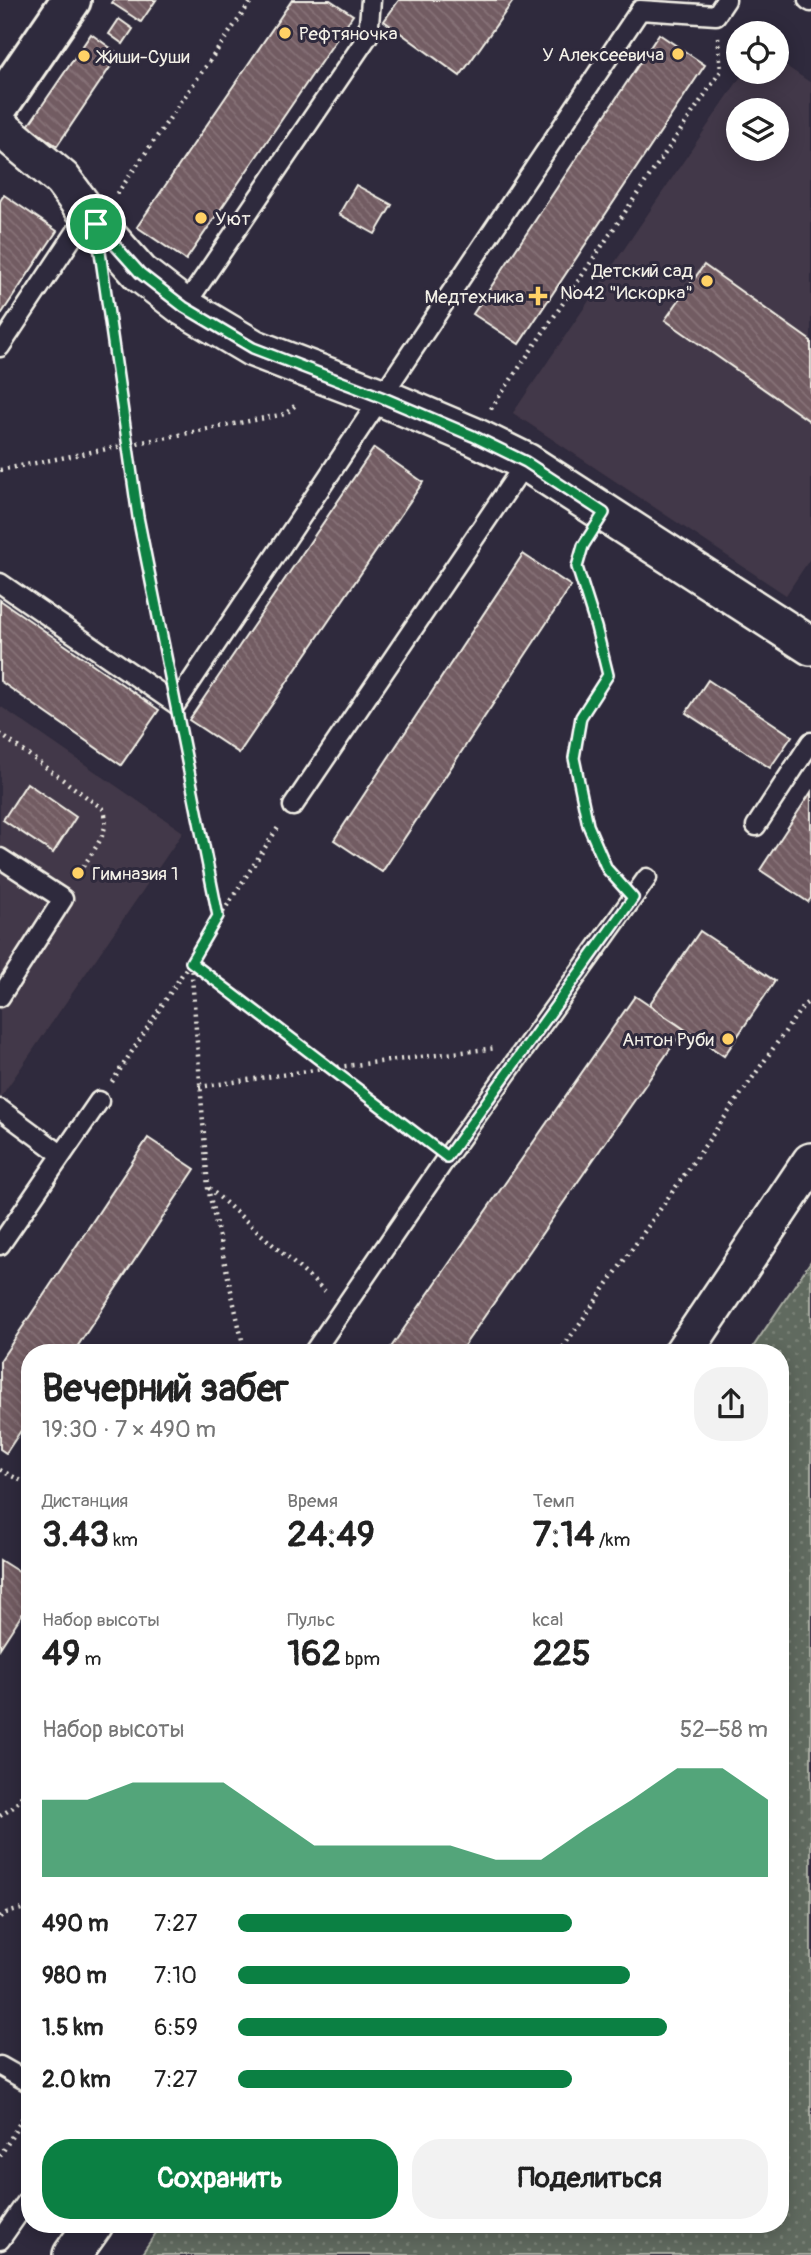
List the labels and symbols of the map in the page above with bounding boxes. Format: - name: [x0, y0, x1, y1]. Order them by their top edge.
- place label: Рефтяночка: [299, 22, 398, 46]
- marker: Рефтяночка: [277, 25, 293, 41]
- place label: У Алексеевича: [542, 43, 664, 67]
- place label: Жиши-Суши: [95, 45, 190, 69]
- marker: У Алексеевича: [670, 46, 686, 62]
- marker: Жиши-Суши: [76, 48, 92, 64]
- pin: [66, 194, 126, 254]
- place label: Уют: [215, 207, 251, 231]
- marker: Уют: [193, 210, 209, 226]
- place label: Детский сад №42 "Искорка": [560, 259, 694, 305]
- marker: Детский сад №42 "Искорка": [699, 273, 715, 289]
- place label: Медтехника: [425, 285, 524, 309]
- marker: Медтехника: [530, 288, 546, 304]
- place label: Гимназия 1: [92, 862, 179, 886]
- marker: Гимназия 1: [70, 865, 86, 881]
- place label: Антон Руби: [622, 1028, 715, 1052]
- marker: Антон Руби: [720, 1031, 736, 1047]

